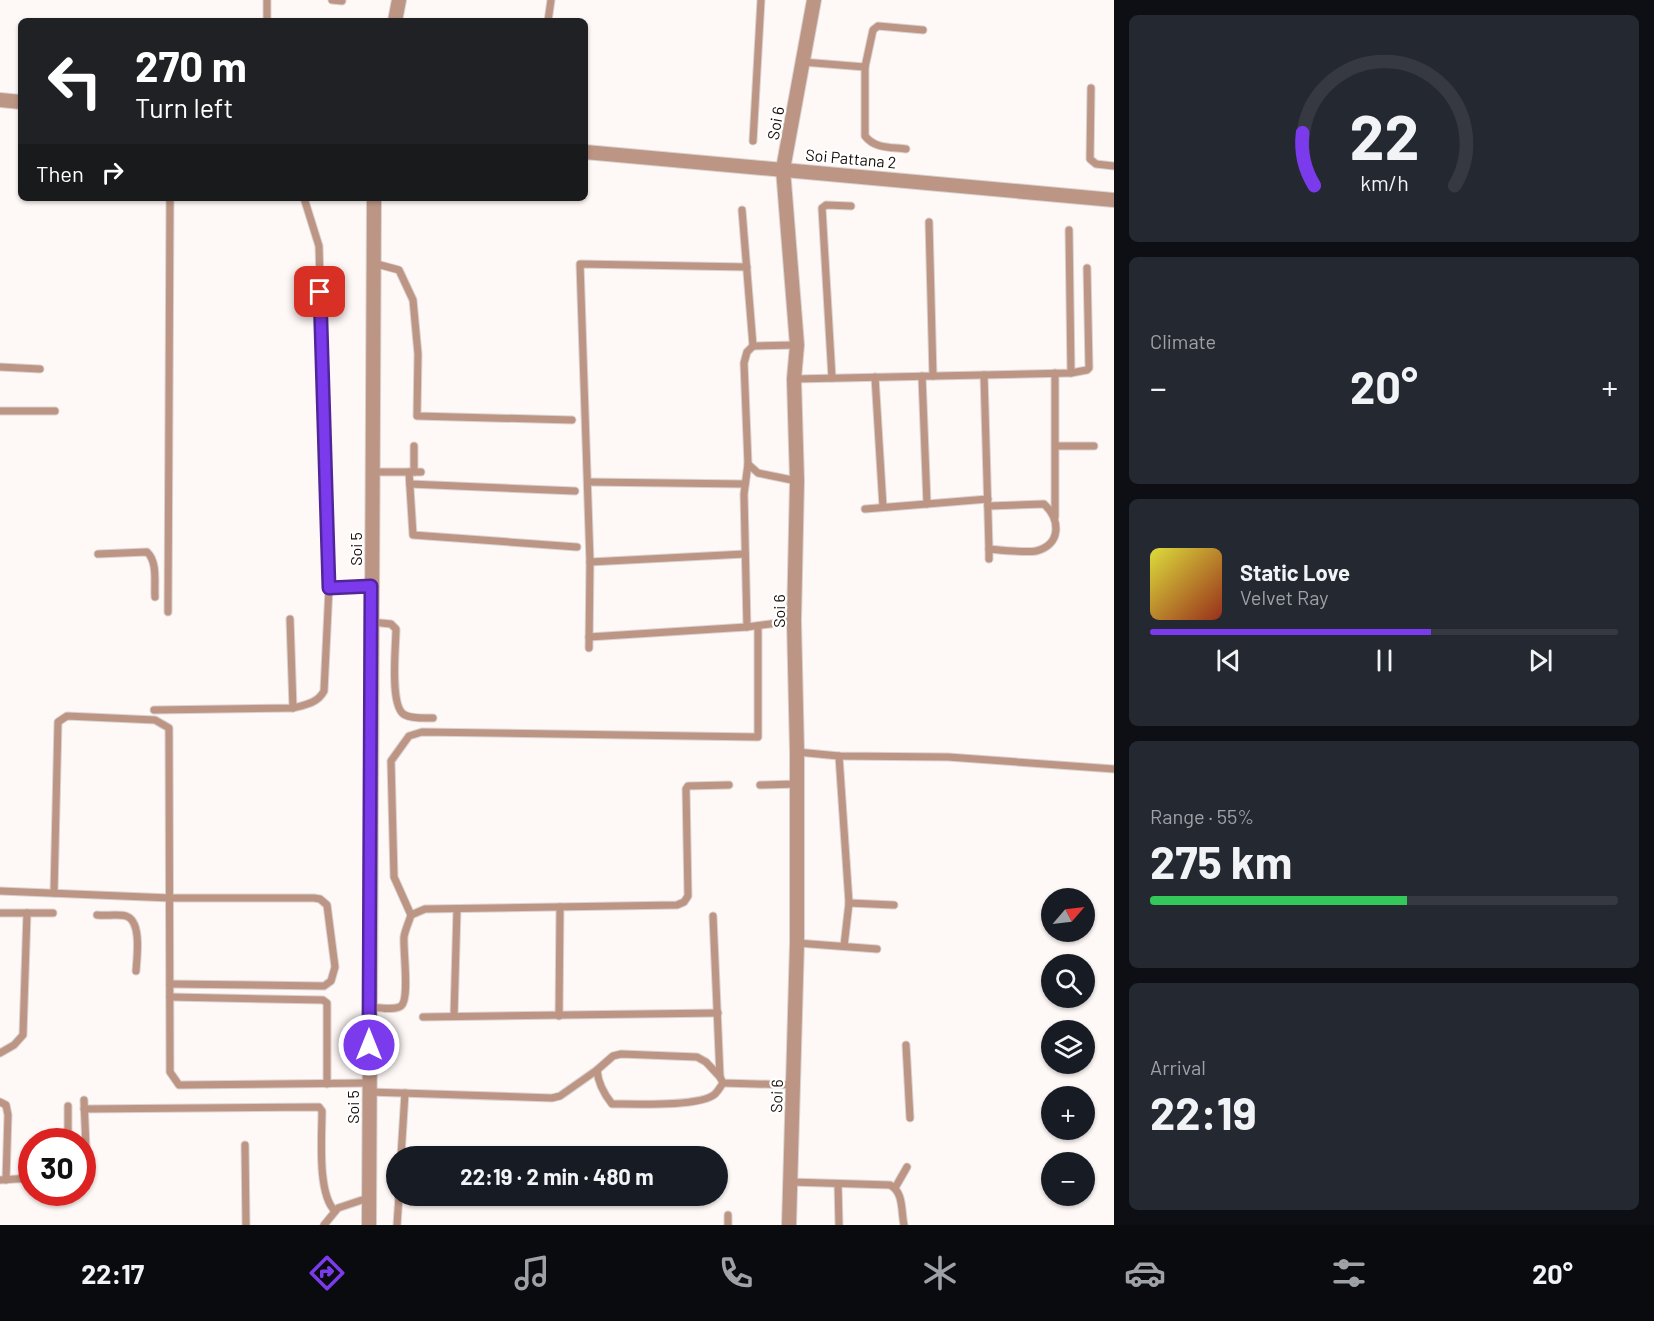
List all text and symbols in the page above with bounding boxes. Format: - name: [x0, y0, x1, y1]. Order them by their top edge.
- text: 270 m: [135, 40, 247, 90]
- icon: left: [36, 42, 114, 120]
- text: Turn left: [135, 91, 233, 123]
- text: 22: [1349, 98, 1419, 172]
- street label: Soi 6: [763, 105, 787, 141]
- street label: Soi Pattana 2: [805, 145, 897, 171]
- icon: right: [96, 156, 129, 189]
- text: Then: [36, 160, 84, 186]
- text: km/h: [1360, 170, 1408, 195]
- pin: [294, 266, 345, 317]
- icon: arrive: [303, 275, 336, 308]
- text: Climate: [1150, 329, 1216, 353]
- text: 20°: [1350, 359, 1418, 413]
- text: −: [1150, 367, 1167, 407]
- text: +: [1602, 367, 1618, 407]
- street label: Soi 5: [346, 532, 365, 566]
- text: Static Love: [1240, 559, 1350, 585]
- text: Velvet Ray: [1240, 585, 1329, 609]
- street label: Soi 6: [769, 594, 788, 628]
- icon: previous: [1212, 644, 1245, 677]
- icon: pause: [1368, 644, 1401, 677]
- icon: next: [1524, 644, 1557, 677]
- text: Range · 55%: [1150, 804, 1254, 828]
- text: 275 km: [1150, 834, 1292, 888]
- north arrow: [1041, 888, 1095, 942]
- map controls: [1041, 888, 1095, 1206]
- button: search: [1041, 954, 1095, 1008]
- position arrow: [337, 1013, 401, 1077]
- button: layers: [1041, 1020, 1095, 1074]
- text: Arrival: [1150, 1055, 1206, 1079]
- street label: Soi 6: [766, 1079, 786, 1113]
- text: 22:19: [1150, 1085, 1257, 1139]
- button: +: [1041, 1086, 1095, 1140]
- street label: Soi 5: [343, 1090, 362, 1124]
- speed limit sign: 30: [18, 1128, 96, 1206]
- button: −: [1041, 1152, 1095, 1206]
- text: 22:19 · 2 min · 480 m: [460, 1163, 654, 1189]
- icon: directions: [306, 1252, 348, 1294]
- icon: music: [511, 1252, 553, 1294]
- icon: phone: [715, 1252, 757, 1294]
- icon: climate: [919, 1252, 961, 1294]
- icon: car: [1124, 1252, 1166, 1294]
- icon: filters: [1328, 1252, 1370, 1294]
- text: 22:17: [81, 1257, 144, 1289]
- text: 20°: [1532, 1257, 1573, 1289]

